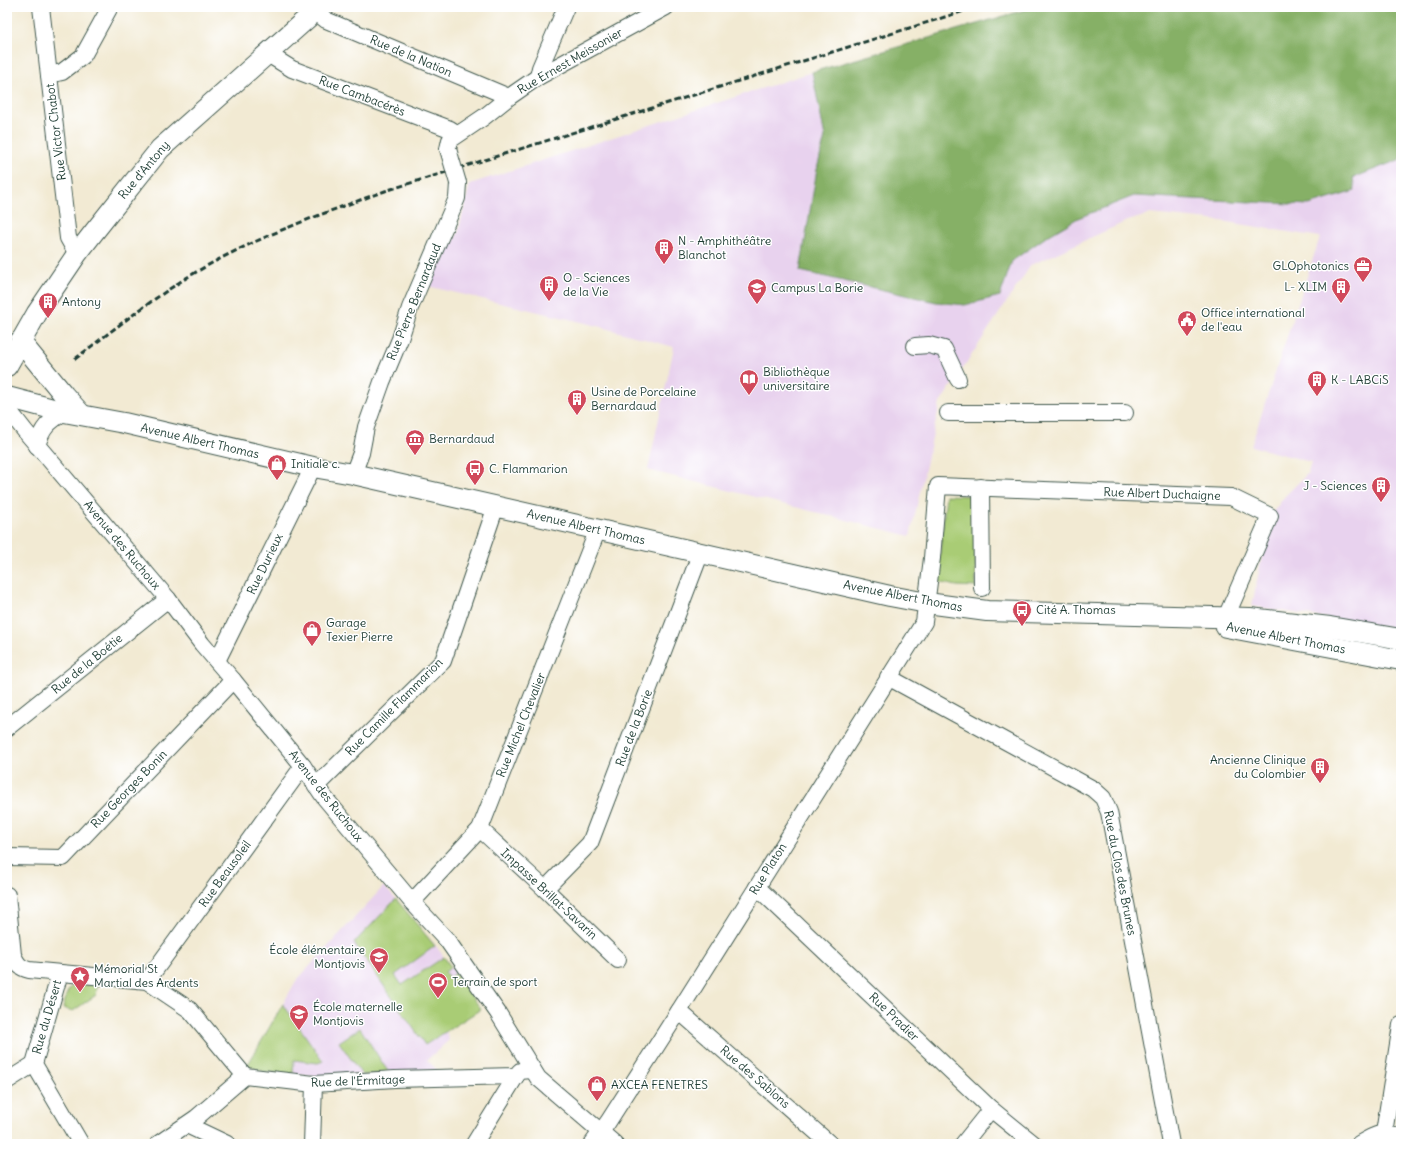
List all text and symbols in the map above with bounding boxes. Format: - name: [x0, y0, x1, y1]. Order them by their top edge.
- street label: Rue Ernest Meissonier: [514, 24, 625, 97]
- street label: Rue de la Nation: [368, 31, 455, 80]
- street label: Rue Cambacérès: [317, 72, 407, 119]
- street label: Rue Victor Chabot: [42, 83, 69, 181]
- street label: Rue d'Antony: [115, 137, 172, 202]
- place label: N - Amphithéâtre Blanchot: [678, 233, 771, 262]
- building icon: N - Amphithéâtre Blanchot: [653, 237, 675, 265]
- street label: Rue Pierre Bernardaud: [383, 241, 444, 362]
- office icon: GLOphotonics: [1352, 255, 1374, 283]
- place label: GLOphotonics: [1273, 258, 1349, 273]
- place label: O - Sciences de la Vie: [563, 270, 630, 299]
- building icon: O - Sciences de la Vie: [538, 274, 560, 302]
- building icon: L- XLIM: [1330, 276, 1352, 304]
- school or university icon: Campus La Borie: [746, 277, 768, 305]
- place label: L- XLIM: [1284, 279, 1327, 294]
- place label: Campus La Borie: [771, 280, 863, 295]
- building icon: Antony: [37, 291, 59, 319]
- place label: Antony: [62, 294, 101, 309]
- place label: Office international de l'eau: [1201, 305, 1305, 334]
- public building icon: Office international de l'eau: [1176, 309, 1198, 337]
- place label: Bibliothèque universitaire: [763, 364, 830, 393]
- library icon: Bibliothèque universitaire: [738, 368, 760, 396]
- building icon: K - LABCiS: [1306, 369, 1328, 397]
- place label: K - LABCiS: [1331, 372, 1389, 387]
- place label: Usine de Porcelaine Bernardaud: [591, 384, 696, 413]
- building icon: Usine de Porcelaine Bernardaud: [566, 388, 588, 416]
- street label: Avenue Albert Thomas: [139, 420, 261, 461]
- museum icon: Bernardaud: [404, 428, 426, 456]
- place label: Bernardaud: [429, 431, 495, 446]
- shop icon: Initiale c.: [266, 453, 288, 481]
- place label: Initiale c.: [291, 456, 340, 471]
- bus stop icon: C. Flammarion: [464, 458, 486, 486]
- place label: C. Flammarion: [489, 461, 568, 476]
- building icon: J - Sciences: [1370, 475, 1392, 503]
- place label: J - Sciences: [1303, 478, 1367, 493]
- street label: Rue Albert Duchaigne: [1103, 484, 1221, 503]
- street label: Avenue des Ruchoux: [81, 497, 164, 592]
- street label: Avenue Albert Thomas: [525, 506, 647, 547]
- street label: Rue Durieux: [243, 531, 286, 597]
- street label: Avenue Albert Thomas: [842, 577, 964, 614]
- bus stop icon: Cité A. Thomas: [1011, 599, 1033, 627]
- place label: Cité A. Thomas: [1036, 602, 1116, 617]
- place label: Garage Texier Pierre: [326, 615, 393, 644]
- shop icon: Garage Texier Pierre: [301, 619, 323, 647]
- street label: Avenue Albert Thomas: [1225, 619, 1347, 656]
- street label: Rue de la Boétie: [48, 630, 125, 697]
- street label: Rue Camille Flammarion: [342, 655, 446, 759]
- street label: Rue Michel Chevalier: [493, 670, 548, 779]
- street label: Rue de la Borie: [612, 687, 655, 768]
- street label: Rue Georges Bonin: [87, 746, 170, 831]
- street label: Avenue des Ruchoux: [286, 747, 367, 845]
- place label: Ancienne Clinique du Colombier: [1210, 752, 1306, 781]
- building icon: Ancienne Clinique du Colombier: [1309, 756, 1331, 784]
- street label: Rue du Clos des Brunes: [1101, 809, 1140, 937]
- street label: Rue Beausoleil: [195, 837, 254, 910]
- street label: Rue Platon: [746, 840, 789, 897]
- street label: Impasse Brillat-Savarin: [498, 845, 601, 942]
- place label: École élémentaire Montjovis: [269, 942, 365, 971]
- school or university icon: École élémentaire Montjovis: [368, 946, 390, 974]
- place label: Mémorial St Martial des Ardents: [94, 961, 199, 990]
- place icon: Mémorial St Martial des Ardents: [69, 965, 91, 993]
- sports icon: Terrain de sport: [427, 971, 449, 999]
- place label: Terrain de sport: [452, 974, 537, 989]
- street label: Rue du Désert: [29, 978, 64, 1056]
- street label: Rue Pradier: [866, 989, 923, 1044]
- place label: École maternelle Montjovis: [313, 999, 403, 1028]
- school or university icon: École maternelle Montjovis: [288, 1003, 310, 1031]
- street label: Rue des Sablons: [717, 1042, 793, 1111]
- street label: Rue de l'Érmitage: [311, 1071, 405, 1090]
- shop icon: AXCEA FENETRES: [586, 1074, 608, 1102]
- place label: AXCEA FENETRES: [611, 1077, 708, 1092]

